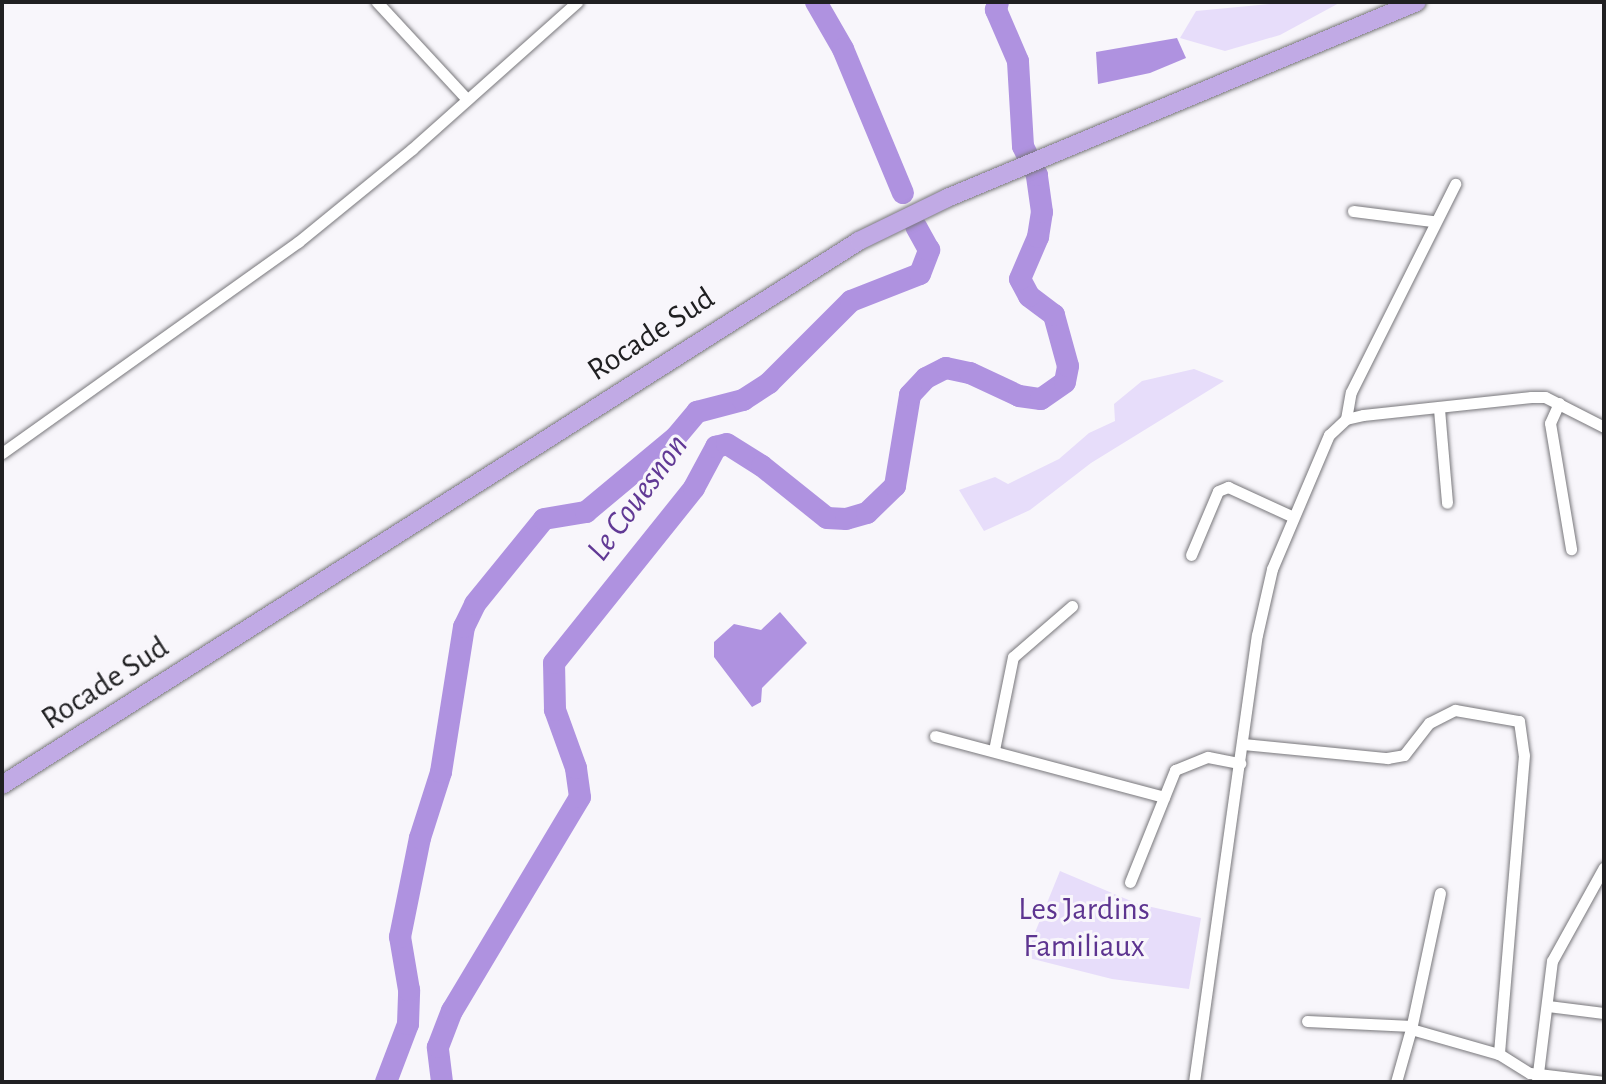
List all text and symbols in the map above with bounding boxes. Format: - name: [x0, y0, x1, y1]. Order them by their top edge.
- street label: Rocade Sud: [580, 279, 722, 389]
- water label: Le Couesnon: [578, 427, 698, 569]
- street label: Rocade Sud: [34, 628, 176, 738]
- park label: Les Jardins Familiaux: [1018, 891, 1150, 966]

